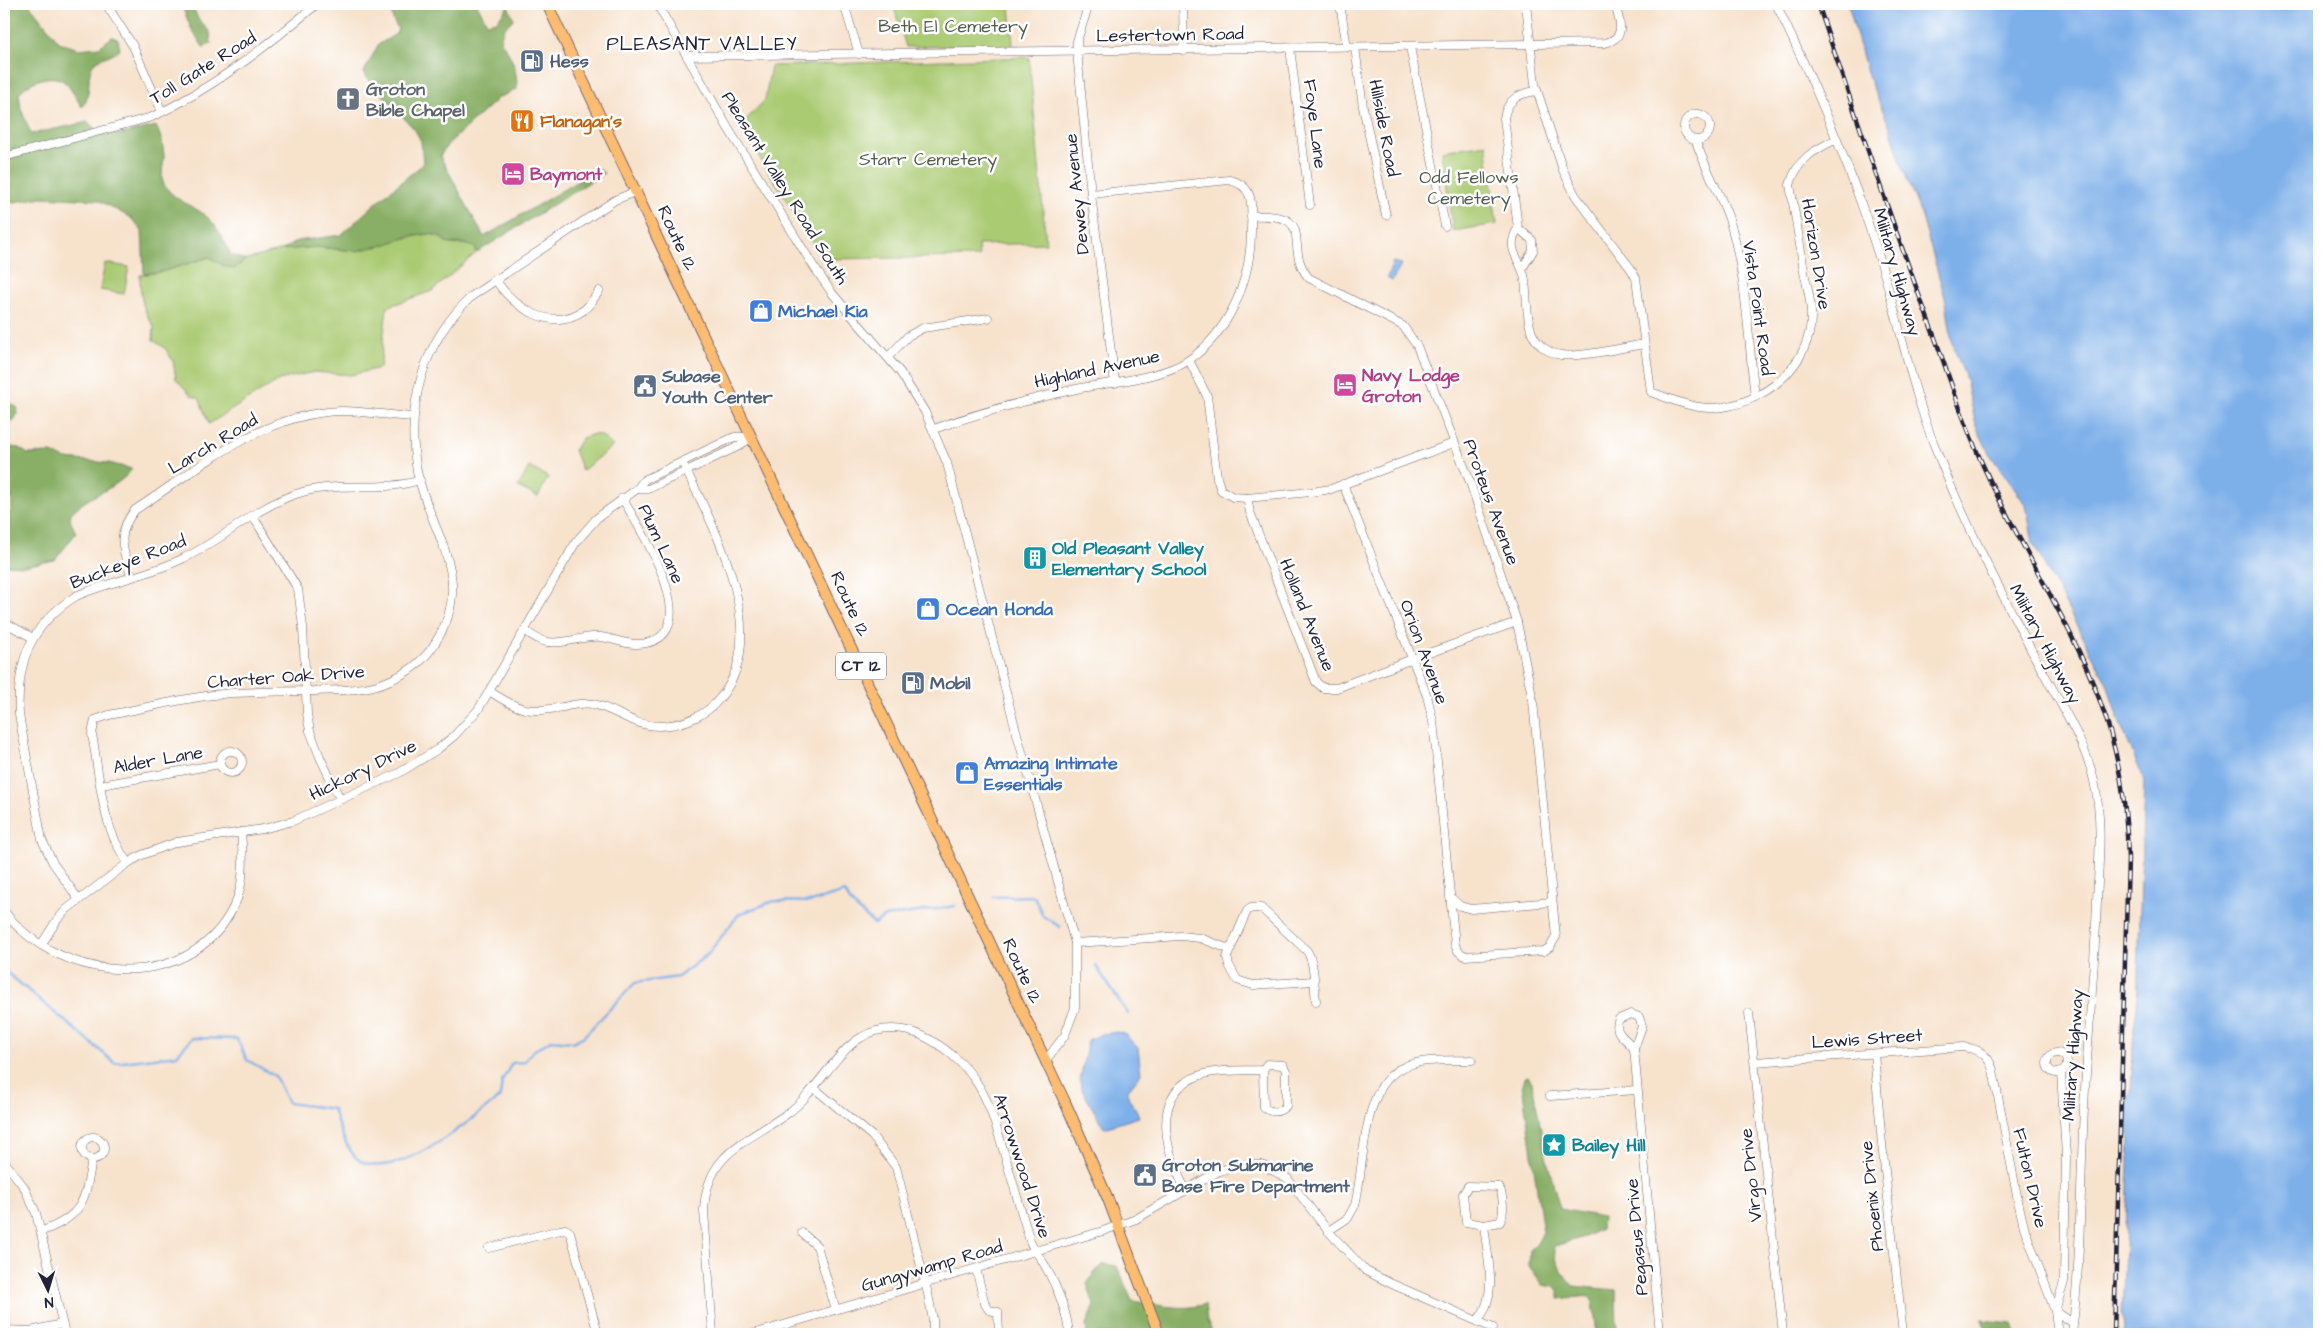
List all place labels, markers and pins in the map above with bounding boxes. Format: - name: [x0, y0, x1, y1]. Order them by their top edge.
- fuel station icon: Hess: [519, 48, 545, 74]
- place label: Hess: [550, 49, 589, 74]
- place label: Groton Bible Chapel: [366, 77, 465, 123]
- church icon: Groton Bible Chapel: [335, 86, 361, 112]
- restaurant icon: Flanagan's: [509, 108, 535, 134]
- place label: Flanagan's: [540, 109, 622, 135]
- hotel icon: Baymont: [500, 161, 526, 187]
- place label: Baymont: [530, 162, 603, 188]
- shop icon: Michael Kia: [748, 298, 774, 324]
- place label: Michael Kia: [778, 299, 868, 324]
- place label: Navy Lodge Groton: [1362, 363, 1460, 409]
- place label: Subase Youth Center: [661, 364, 773, 410]
- hotel icon: Navy Lodge Groton: [1332, 372, 1358, 398]
- public building icon: Subase Youth Center: [632, 373, 658, 399]
- place label: Old Pleasant Valley Elementary School: [1052, 536, 1207, 583]
- building icon: Old Pleasant Valley Elementary School: [1022, 545, 1048, 571]
- shop icon: Ocean Honda: [915, 596, 941, 622]
- place label: Ocean Honda: [946, 597, 1054, 622]
- fuel station icon: Mobil: [900, 670, 926, 696]
- place label: Mobil: [930, 671, 971, 696]
- place label: Amazing Intimate Essentials: [984, 751, 1118, 797]
- shop icon: Amazing Intimate Essentials: [954, 760, 980, 786]
- place icon: Bailey Hill: [1541, 1132, 1567, 1158]
- place label: Bailey Hill: [1572, 1133, 1646, 1159]
- place label: Groton Submarine Base Fire Department: [1162, 1153, 1351, 1199]
- public building icon: Groton Submarine Base Fire Department: [1132, 1162, 1158, 1188]

